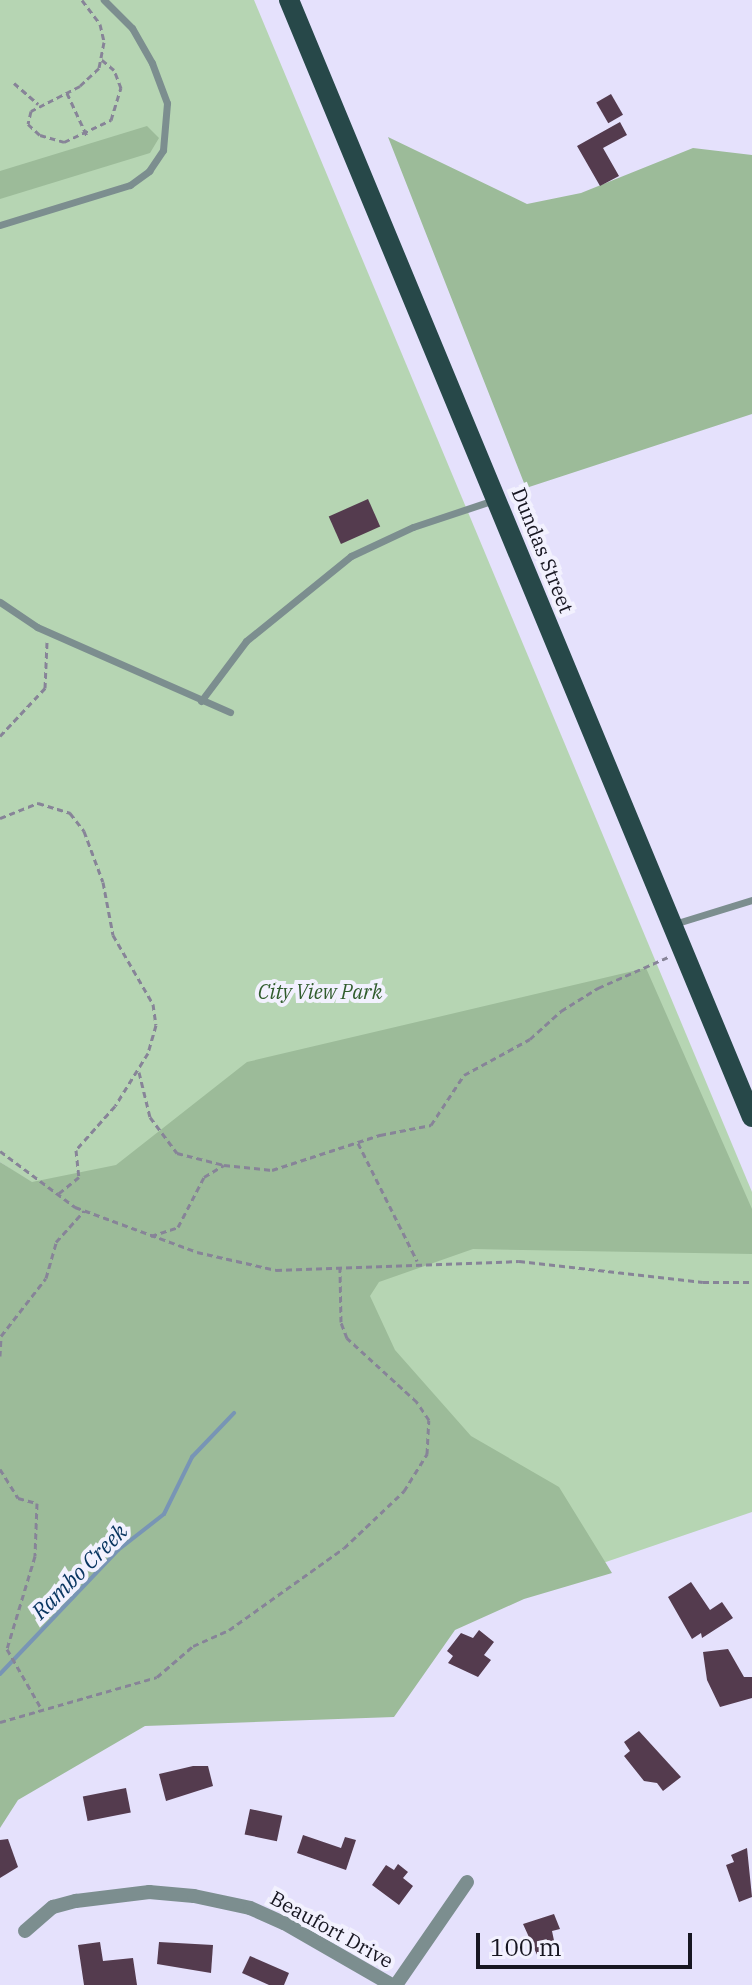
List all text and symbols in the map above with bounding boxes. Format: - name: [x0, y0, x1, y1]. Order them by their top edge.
- street label: Dundas Street: [507, 484, 579, 616]
- park label: City View Park: [258, 979, 382, 1003]
- water label: Rambo Creek: [26, 1518, 132, 1624]
- street label: Beaufort Drive: [266, 1885, 398, 1973]
- scale bar: [480, 1917, 696, 1967]
- text: 100 m: [490, 1931, 562, 1963]

